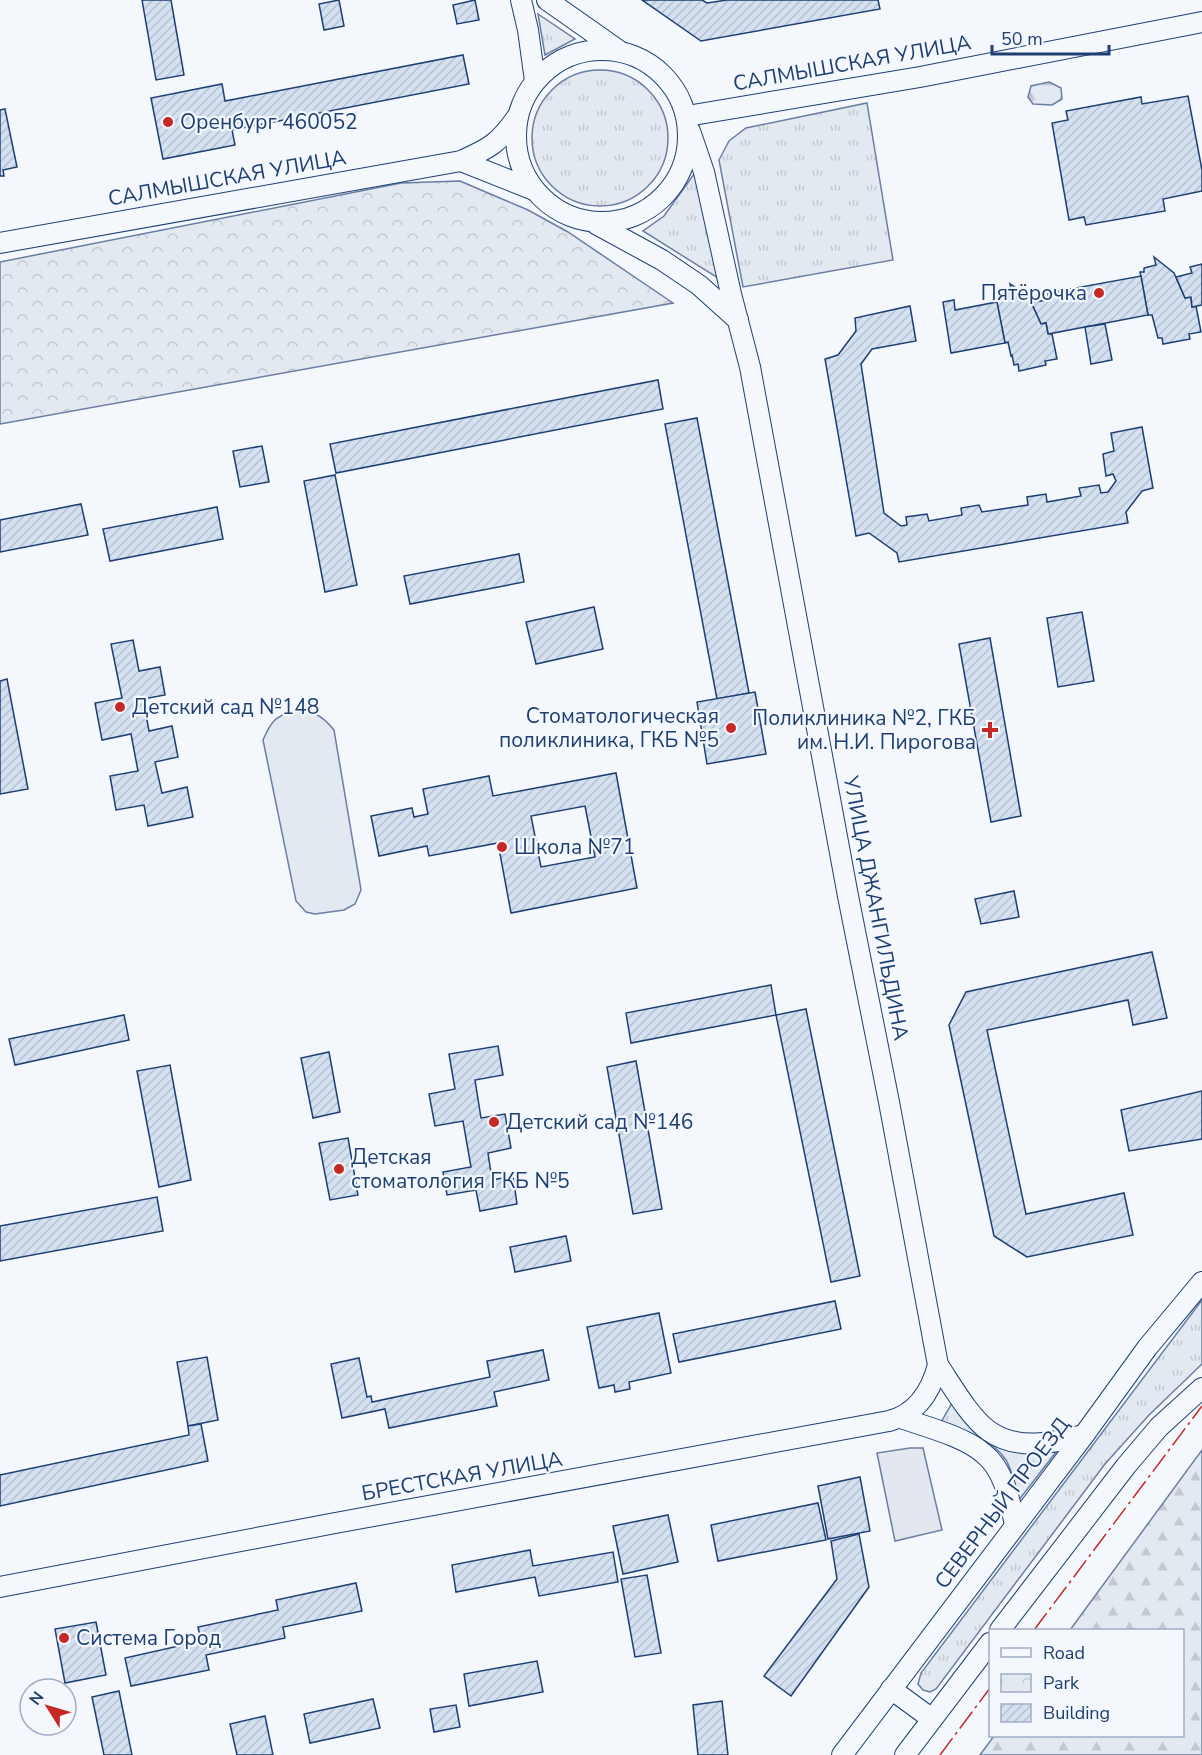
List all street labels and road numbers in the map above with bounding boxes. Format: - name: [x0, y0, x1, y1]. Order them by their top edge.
- street label: САЛМЫШСКАЯ УЛИЦА: [731, 28, 973, 98]
- street label: САЛМЫШСКАЯ УЛИЦА: [106, 143, 348, 213]
- street label: УЛИЦА ДЖАНГИЛЬДИНА: [836, 772, 915, 1043]
- street label: СЕВЕРНЫЙ ПРОЕЗД: [928, 1411, 1076, 1595]
- street label: БРЕСТСКАЯ УЛИЦА: [359, 1445, 565, 1507]

